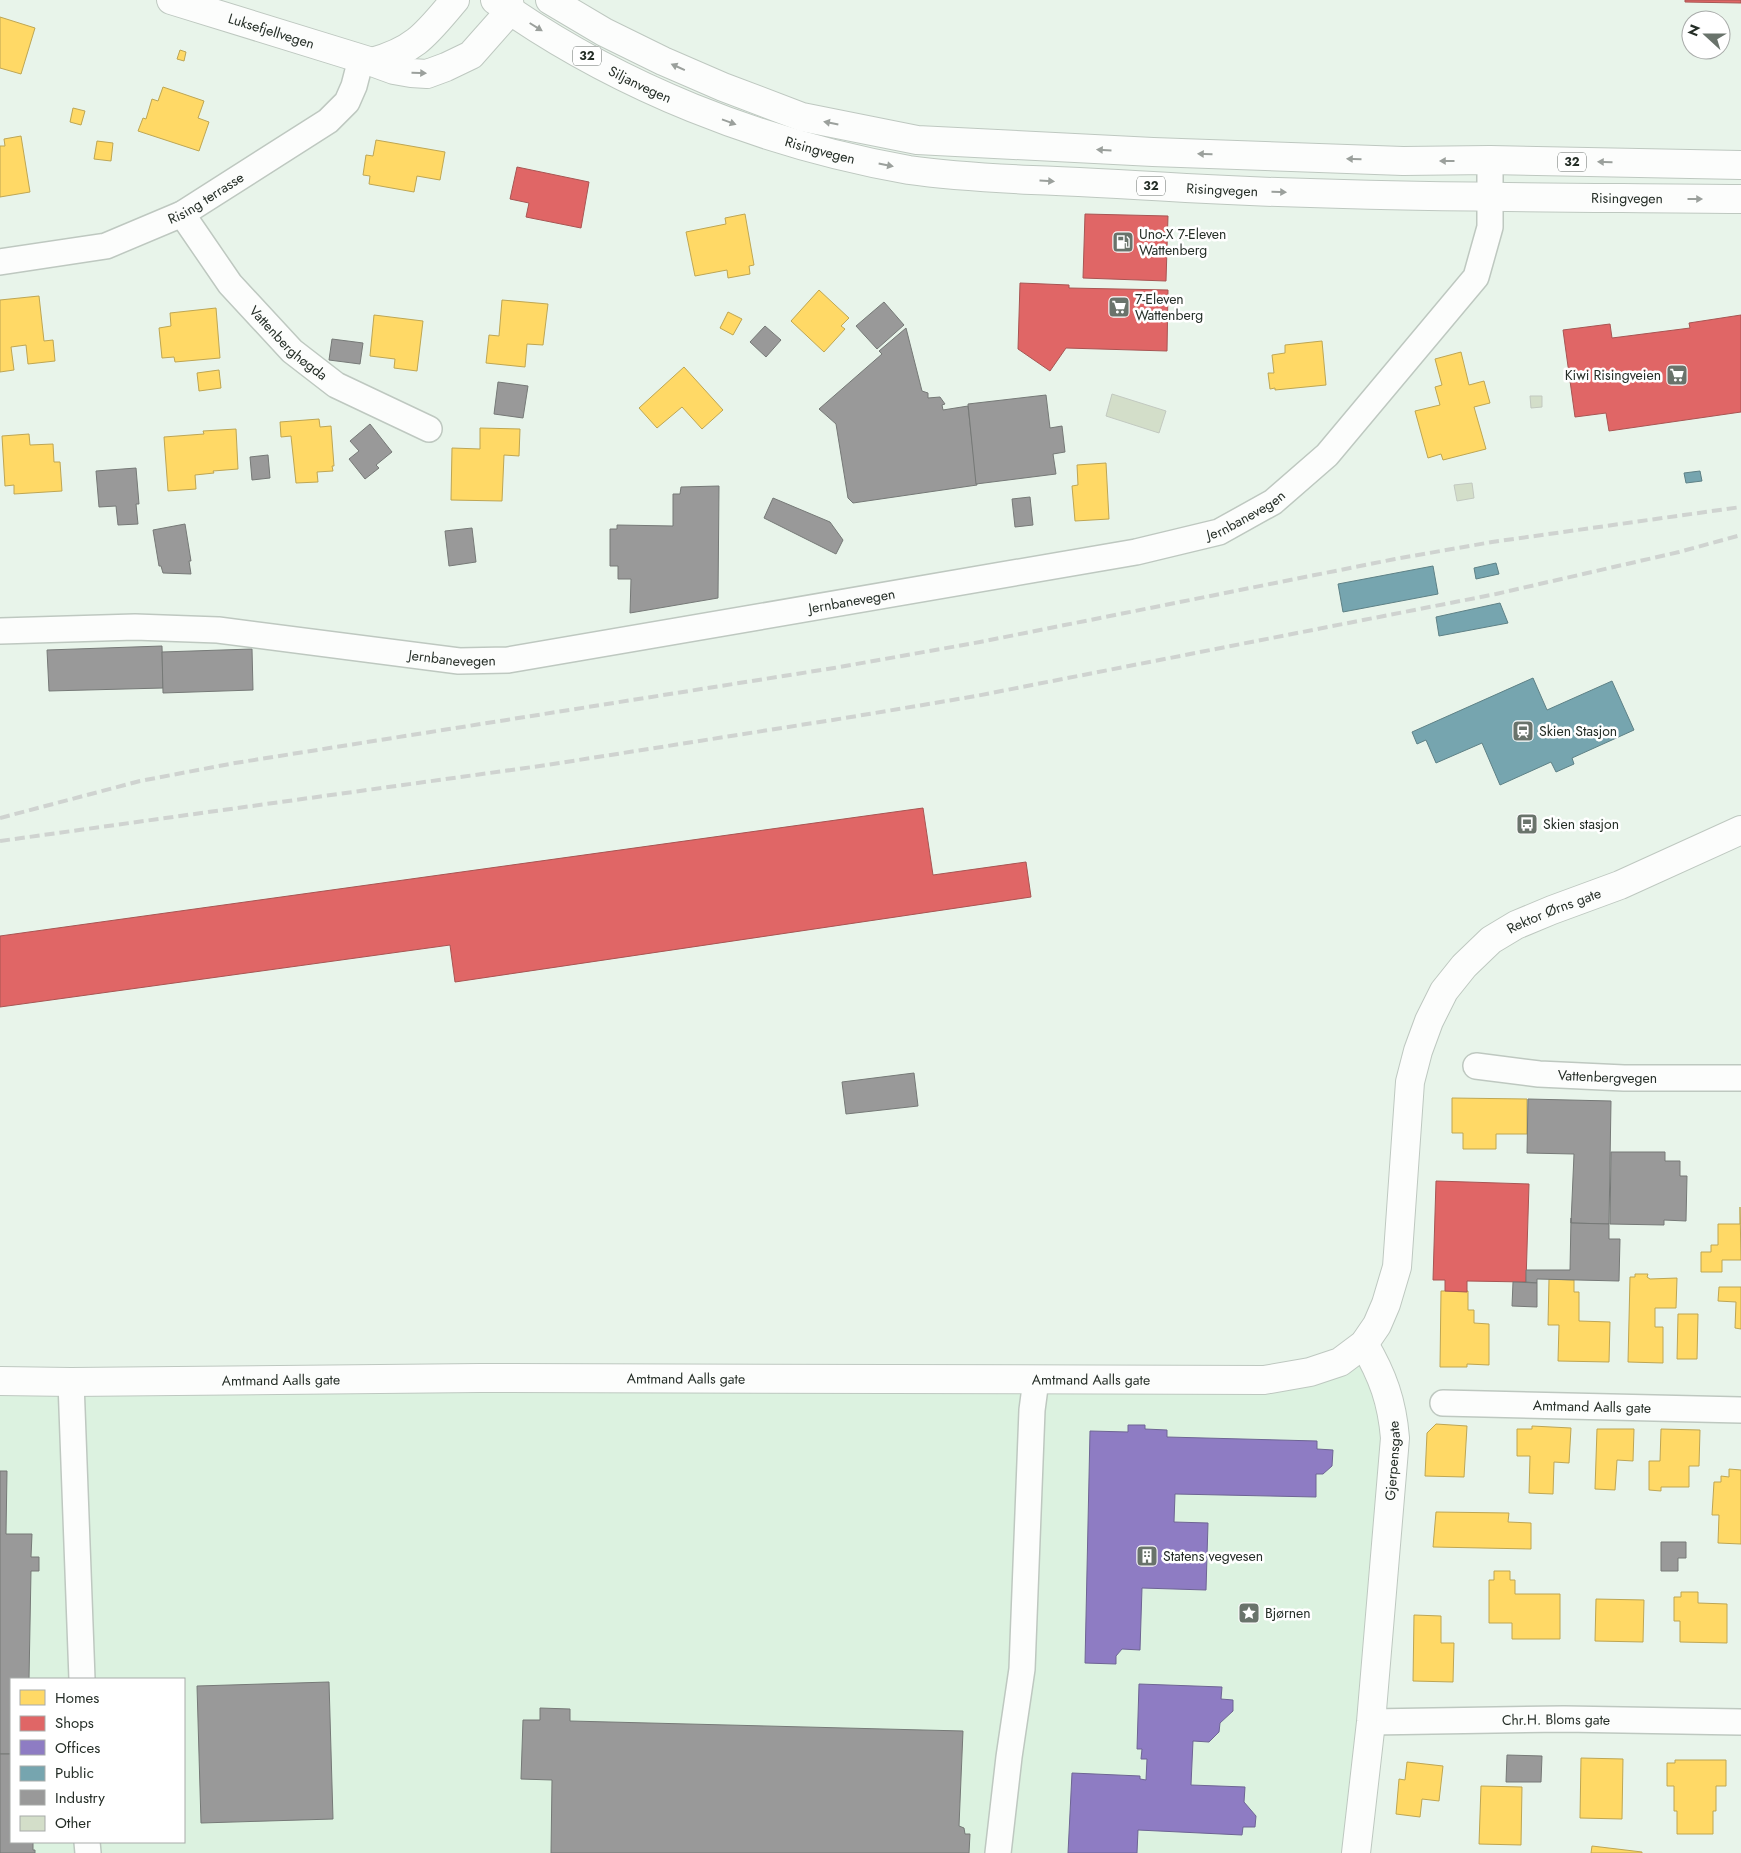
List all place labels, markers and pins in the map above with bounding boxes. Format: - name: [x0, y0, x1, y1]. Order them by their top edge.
- place label: Uno-X 7-Eleven Wattenberg: [1139, 224, 1226, 260]
- fuel station icon: Uno-X 7-Eleven Wattenberg: [1111, 230, 1135, 254]
- place label: 7-Eleven Wattenberg: [1135, 289, 1203, 325]
- supermarket icon: 7-Eleven Wattenberg: [1107, 295, 1131, 319]
- supermarket icon: Kiwi Risingveien: [1665, 363, 1689, 387]
- place label: Kiwi Risingveien: [1565, 365, 1661, 385]
- station icon: Skien Stasjon: [1511, 719, 1535, 743]
- place label: Skien Stasjon: [1539, 721, 1617, 741]
- bus stop icon: Skien stasjon: [1515, 812, 1539, 836]
- place label: Skien stasjon: [1543, 814, 1619, 834]
- building icon: Statens vegvesen: [1135, 1544, 1159, 1568]
- place label: Statens vegvesen: [1163, 1546, 1263, 1566]
- place icon: Bjørnen: [1237, 1601, 1261, 1625]
- place label: Bjørnen: [1265, 1603, 1311, 1623]

